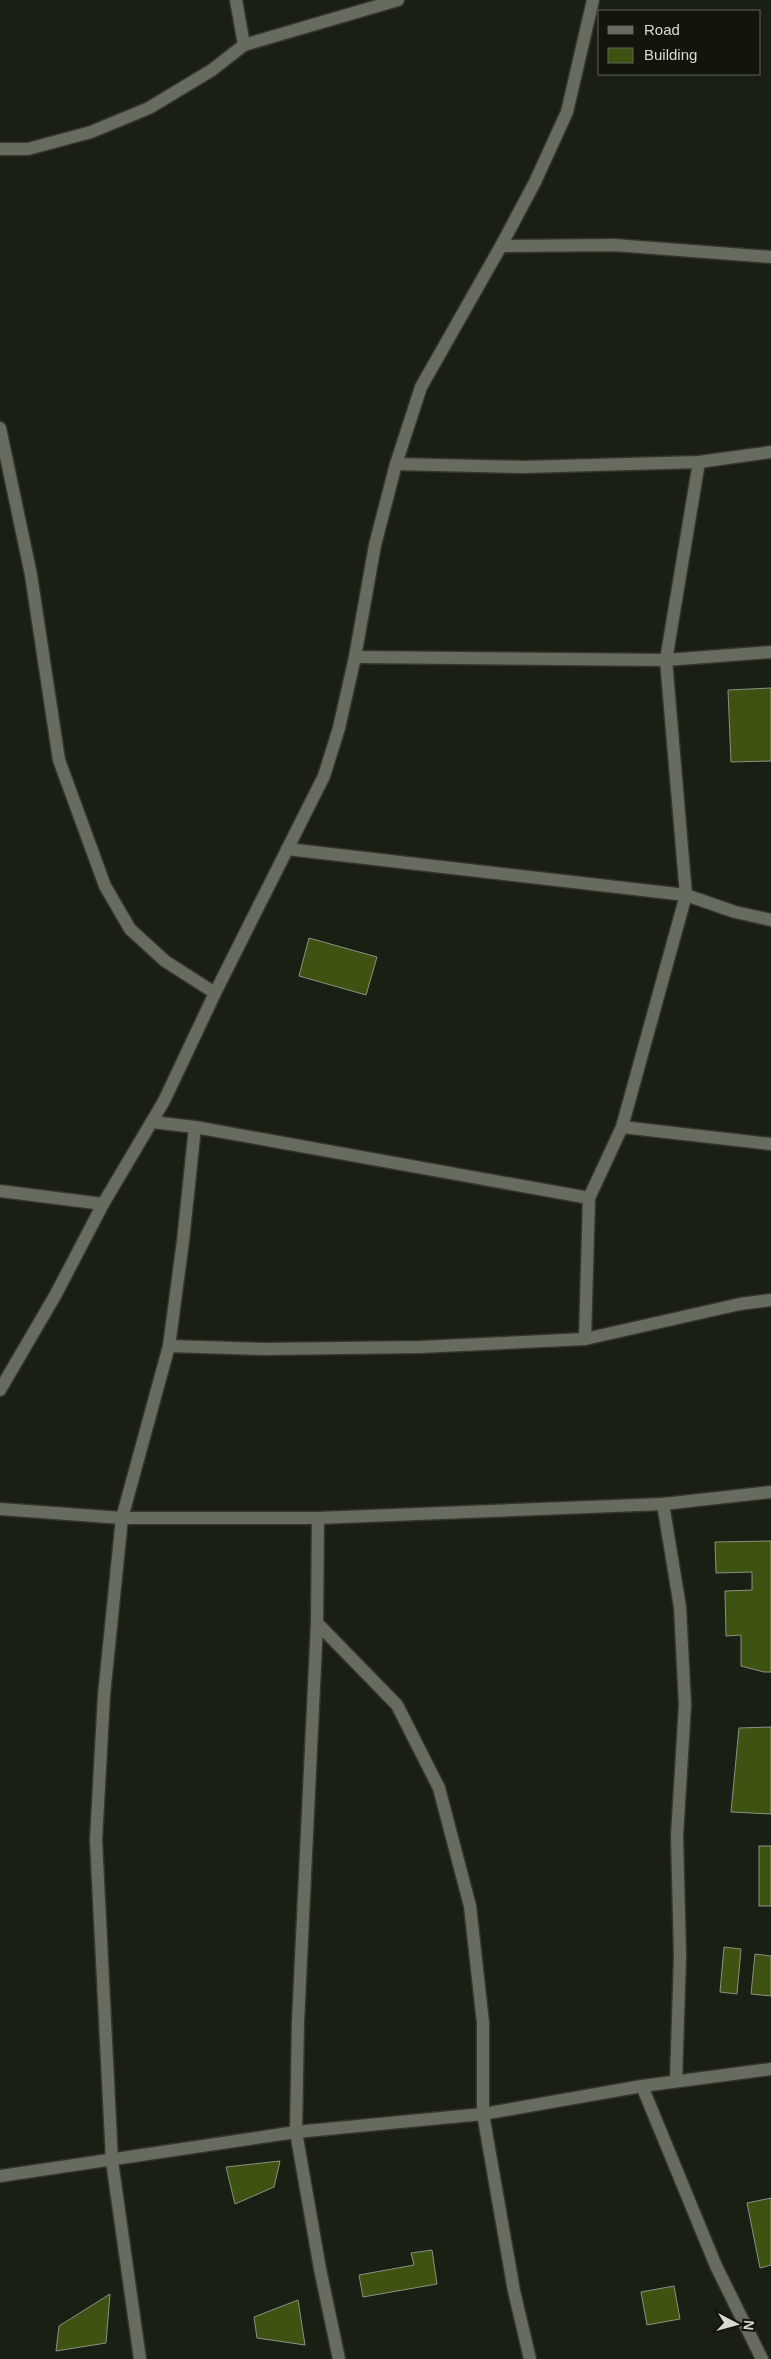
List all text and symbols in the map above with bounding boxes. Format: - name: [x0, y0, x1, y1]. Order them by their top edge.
- legend: [598, 10, 761, 75]
- text: Road: [644, 21, 680, 38]
- text: Building: [644, 46, 697, 63]
- north arrow: [711, 2299, 761, 2349]
- text: N: [740, 2319, 757, 2331]

